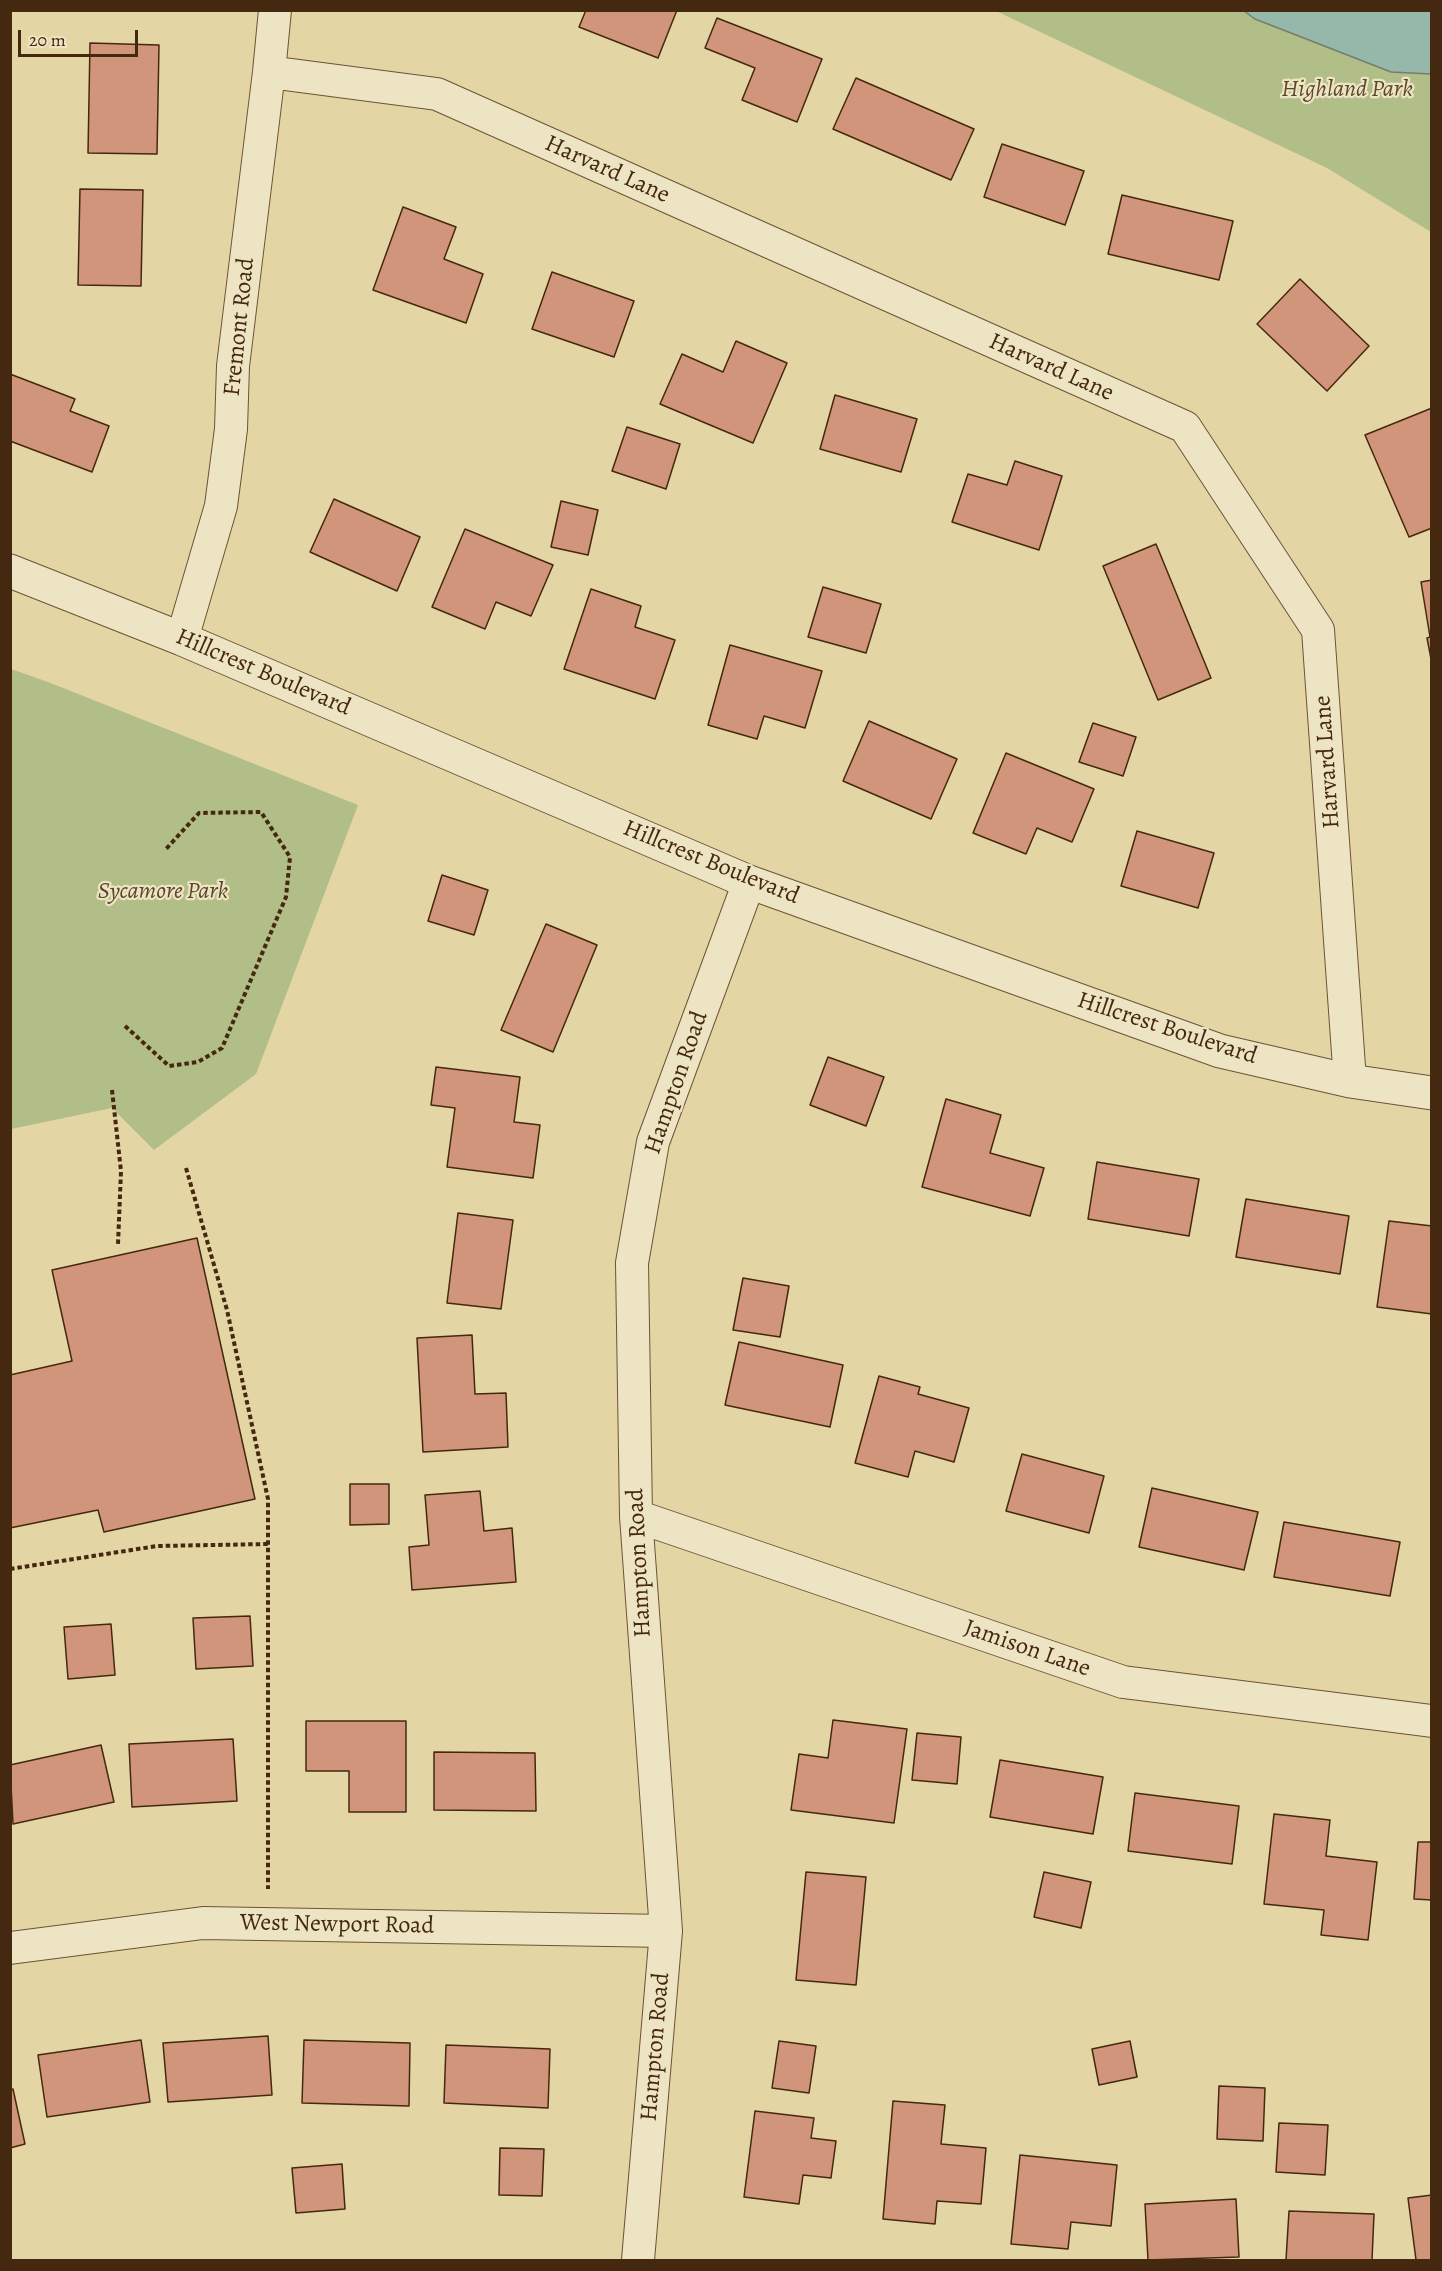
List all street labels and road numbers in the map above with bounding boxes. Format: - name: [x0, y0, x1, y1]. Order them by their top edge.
- street label: Harvard Lane: [540, 130, 674, 210]
- street label: Fremont Road: [218, 256, 262, 398]
- street label: Harvard Lane: [984, 328, 1118, 408]
- street label: Hillcrest Boulevard: [171, 623, 355, 723]
- street label: Harvard Lane: [1309, 694, 1347, 830]
- street label: Hillcrest Boulevard: [619, 815, 803, 911]
- street label: Hillcrest Boulevard: [1073, 986, 1261, 1072]
- street label: Hampton Road: [639, 1008, 715, 1158]
- street label: Hampton Road: [622, 1488, 658, 1638]
- street label: Jamison Lane: [960, 1614, 1094, 1684]
- street label: West Newport Road: [239, 1909, 435, 1941]
- street label: Hampton Road: [635, 1971, 677, 2123]

